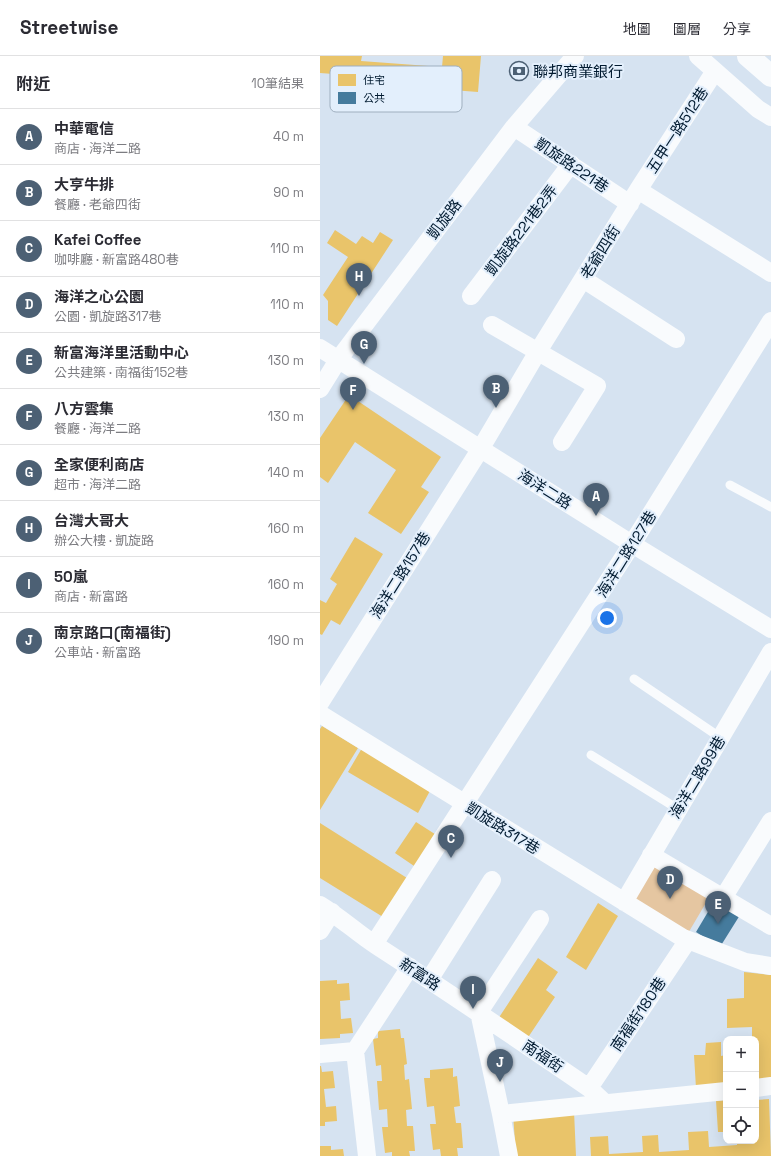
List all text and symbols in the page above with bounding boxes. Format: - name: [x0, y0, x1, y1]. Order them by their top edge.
- text: Streetwise: [20, 15, 119, 40]
- text: 地圖: [623, 20, 651, 38]
- text: 圖層: [673, 20, 701, 38]
- text: 分享: [723, 20, 751, 38]
- bank icon: 聯邦商業銀行: [508, 60, 530, 82]
- place label: 聯邦商業銀行: [533, 62, 623, 81]
- legend: [330, 66, 462, 112]
- text: 附近: [16, 73, 50, 95]
- text: 住宅: [363, 73, 385, 87]
- text: 10筆結果: [251, 75, 304, 92]
- street label: 五甲一路512巷: [642, 83, 712, 177]
- text: 公共: [363, 91, 385, 105]
- text: 中華電信: [54, 119, 114, 138]
- text: A: [25, 128, 33, 145]
- text: 40 m: [273, 128, 304, 145]
- street label: 凱旋路221巷: [532, 134, 612, 196]
- text: 商店 · 海洋二路: [54, 140, 141, 157]
- text: 大亨牛排: [54, 175, 114, 194]
- street label: 凱旋路221巷2弄: [481, 181, 561, 279]
- text: B: [25, 184, 33, 201]
- text: 90 m: [273, 184, 304, 201]
- street label: 凱旋路: [423, 195, 465, 243]
- text: 餐廳 · 老爺四街: [54, 196, 141, 213]
- street label: 老爺四街: [576, 222, 624, 282]
- text: Kafei Coffee: [54, 230, 141, 249]
- text: C: [25, 240, 33, 257]
- text: 110 m: [270, 240, 304, 257]
- text: 咖啡廳 · 新富路480巷: [54, 251, 179, 268]
- pin: H: [346, 263, 372, 296]
- text: 海洋之心公園: [54, 287, 144, 306]
- text: D: [25, 296, 33, 313]
- text: 110 m: [270, 296, 304, 313]
- text: 公園 · 凱旋路317巷: [54, 308, 162, 325]
- pin: G: [351, 331, 377, 364]
- text: 新富海洋里活動中心: [54, 343, 189, 362]
- text: E: [25, 352, 33, 369]
- text: 130 m: [268, 352, 304, 369]
- text: 公共建築 · 南福街152巷: [54, 364, 188, 381]
- pin: B: [483, 375, 509, 408]
- pin: F: [340, 377, 366, 410]
- text: 八方雲集: [54, 399, 114, 418]
- text: F: [26, 408, 32, 425]
- text: 130 m: [268, 408, 304, 425]
- text: 餐廳 · 海洋二路: [54, 420, 141, 437]
- text: 全家便利商店: [54, 455, 144, 474]
- text: G: [25, 464, 33, 481]
- text: 140 m: [268, 464, 304, 481]
- street label: 海洋二路: [515, 465, 575, 513]
- text: 超市 · 海洋二路: [54, 476, 141, 493]
- pin: A: [583, 483, 609, 516]
- street label: 海洋二路127巷: [592, 507, 660, 601]
- text: 台灣大哥大: [54, 511, 129, 530]
- text: H: [25, 520, 33, 537]
- text: 160 m: [268, 520, 304, 537]
- street label: 海洋二路157巷: [366, 528, 434, 622]
- text: 辦公大樓 · 凱旋路: [54, 532, 154, 549]
- text: 50嵐: [54, 567, 88, 586]
- text: I: [27, 576, 31, 593]
- text: 160 m: [268, 576, 304, 593]
- text: 商店 · 新富路: [54, 588, 128, 605]
- your location: [597, 608, 617, 628]
- text: 南京路口(南福街): [54, 623, 171, 642]
- text: J: [25, 632, 33, 649]
- text: 190 m: [268, 632, 304, 649]
- text: 公車站 · 新富路: [54, 644, 141, 661]
- street label: 海洋二路99巷: [665, 732, 729, 822]
- street label: 凱旋路317巷: [463, 798, 543, 858]
- pin: C: [438, 825, 464, 858]
- pin: D: [657, 866, 683, 899]
- pin: E: [705, 891, 731, 924]
- street label: 新富路: [396, 954, 444, 994]
- street label: 南福街180巷: [606, 973, 670, 1055]
- pin: I: [460, 976, 486, 1009]
- street label: 南福街: [519, 1036, 567, 1076]
- map controls: [723, 1036, 759, 1144]
- button: +: [723, 1036, 759, 1072]
- pin: J: [487, 1049, 513, 1082]
- button: −: [723, 1072, 759, 1108]
- button: locate: [723, 1108, 759, 1144]

